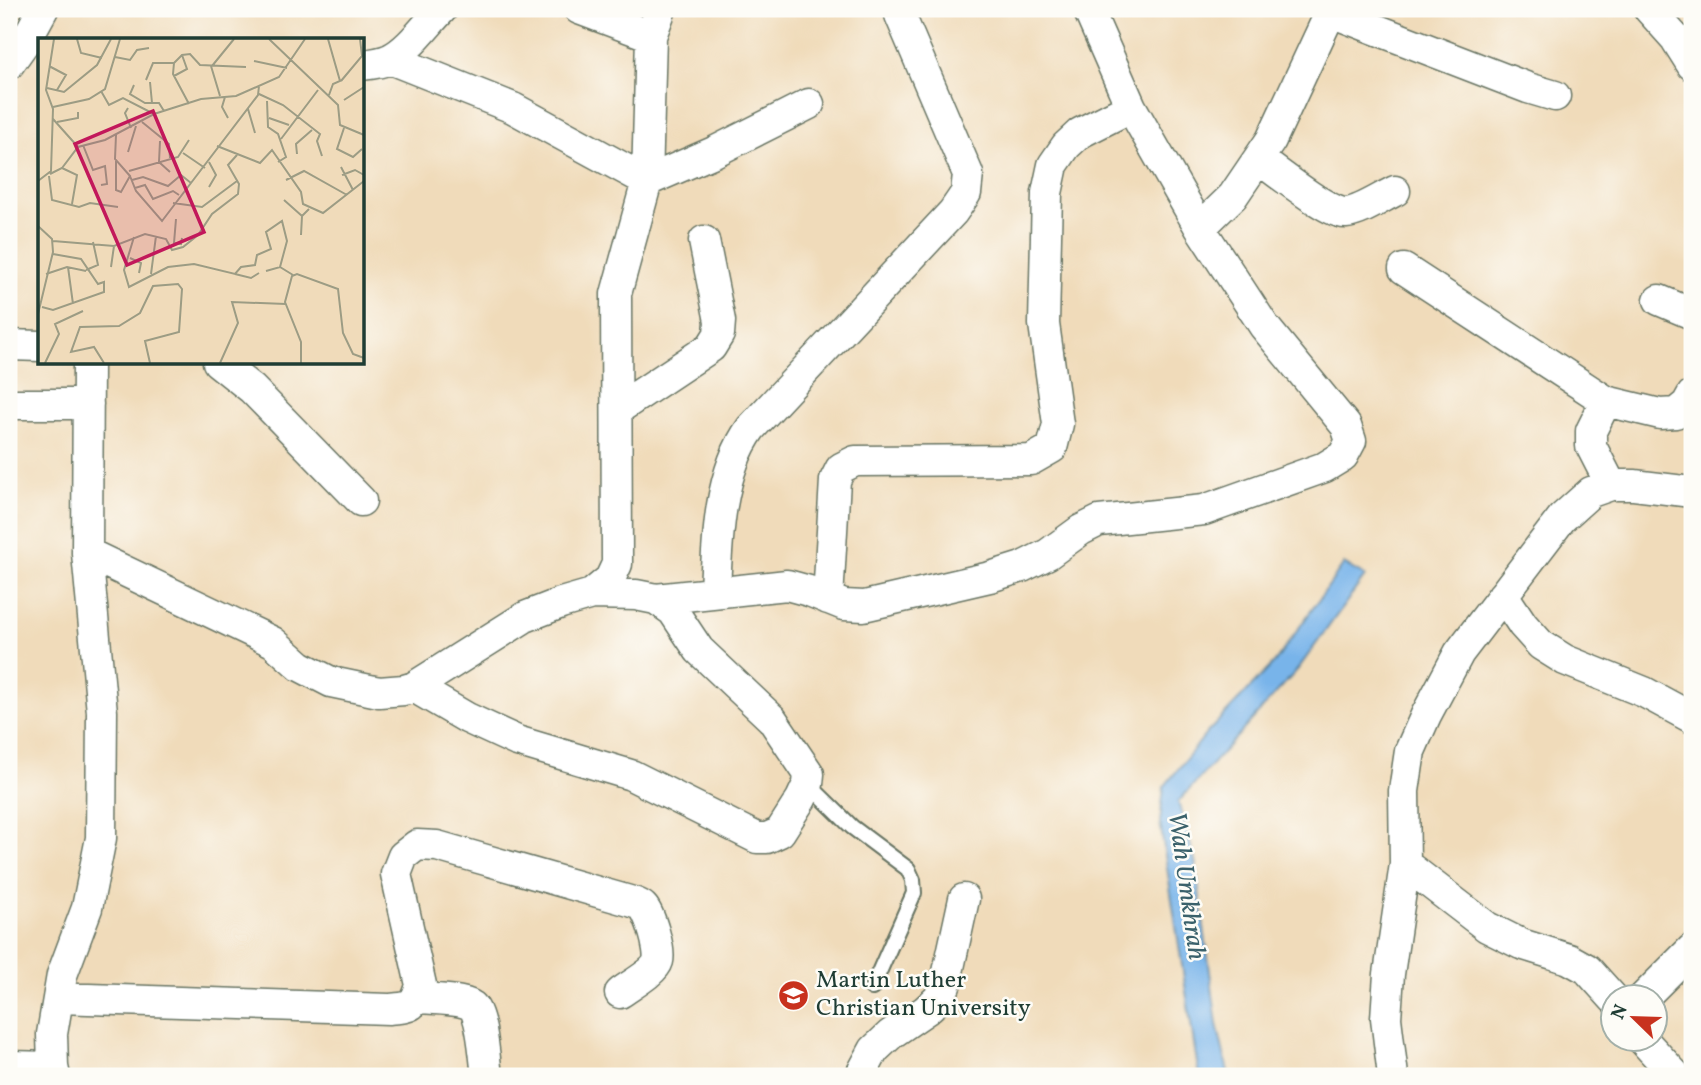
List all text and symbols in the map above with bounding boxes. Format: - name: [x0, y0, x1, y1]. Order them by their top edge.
- inset map: [38, 38, 364, 364]
- water label: Wah Umkhrah: [1158, 810, 1214, 962]
- place label: Martin Luther Christian University: [816, 964, 1031, 1026]
- school or university icon: Martin Luther Christian University: [776, 978, 810, 1012]
- north arrow: [1600, 984, 1670, 1054]
- text: N: [1606, 1001, 1635, 1024]

